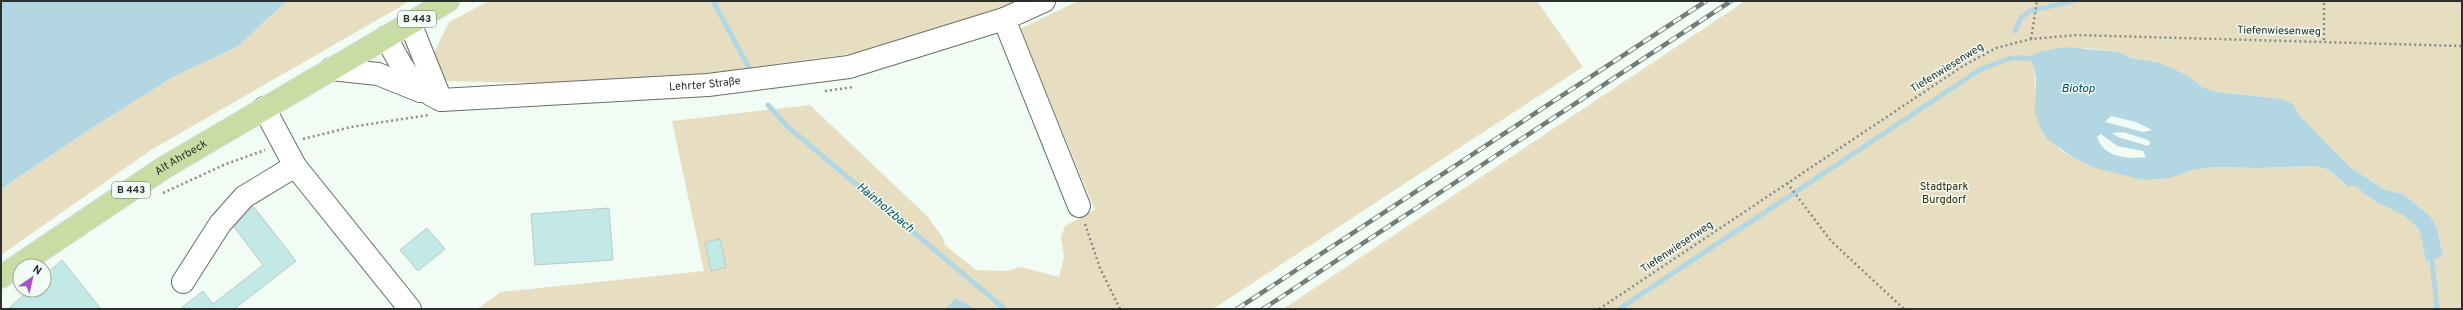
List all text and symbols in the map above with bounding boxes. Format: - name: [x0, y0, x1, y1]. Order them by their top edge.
- road number: B 443: [398, 11, 436, 27]
- street label: Tiefenwiesenweg: [2237, 23, 2321, 39]
- street label: Tiefenwiesenweg: [1908, 40, 1986, 96]
- street label: Lehrter Straße: [669, 74, 742, 94]
- water label: Biotop: [2061, 81, 2095, 97]
- street label: Alt Ahrbeck: [152, 137, 210, 179]
- water label: Hainholzbach: [853, 179, 917, 237]
- park label: Stadtpark Burgdorf: [1920, 180, 1969, 207]
- road number: B 443: [112, 182, 150, 198]
- street label: Tiefenwiesenweg: [1638, 218, 1716, 276]
- north arrow: [12, 258, 52, 298]
- text: N: [30, 263, 44, 279]

